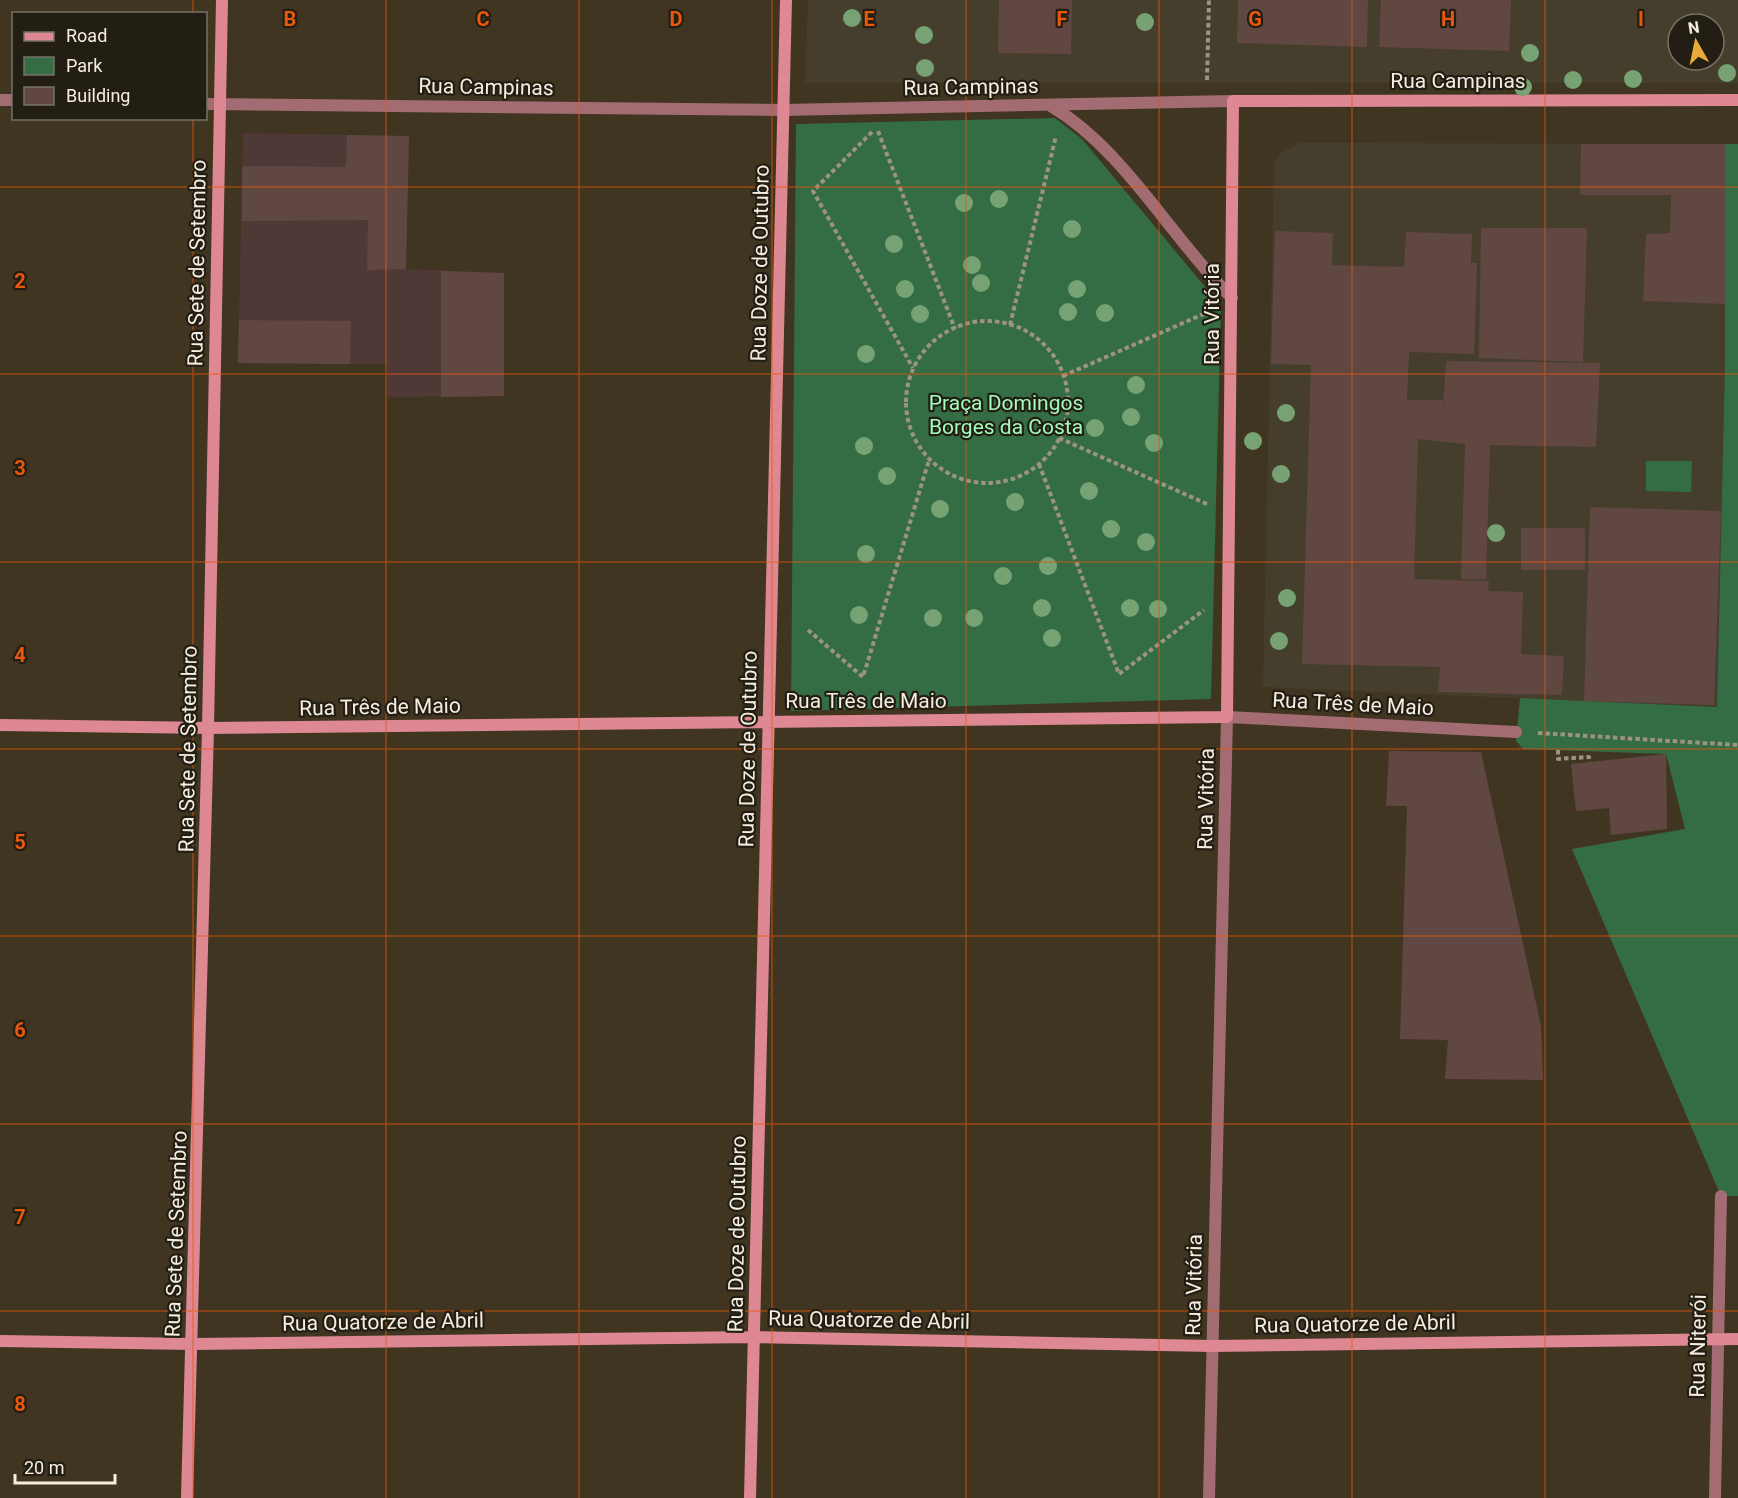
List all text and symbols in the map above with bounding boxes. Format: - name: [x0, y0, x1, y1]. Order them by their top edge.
- text: B: [284, 7, 296, 31]
- text: C: [476, 7, 490, 31]
- text: D: [670, 7, 683, 31]
- text: E: [863, 7, 875, 31]
- text: F: [1057, 7, 1068, 31]
- text: G: [1248, 7, 1262, 31]
- text: H: [1441, 7, 1455, 31]
- text: I: [1638, 7, 1644, 31]
- legend: [12, 12, 207, 120]
- north arrow: [1666, 12, 1726, 72]
- text: N: [1687, 17, 1701, 38]
- text: Road: [66, 25, 107, 46]
- text: Park: [66, 55, 103, 76]
- street label: Rua Campinas: [1390, 69, 1526, 93]
- street label: Rua Campinas: [418, 74, 554, 100]
- street label: Rua Campinas: [903, 74, 1039, 100]
- text: Building: [66, 85, 130, 106]
- street label: Rua Sete de Setembro: [183, 159, 211, 367]
- street label: Rua Doze de Outubro: [746, 164, 774, 362]
- street label: Rua Vitória: [1200, 263, 1224, 365]
- text: 2: [14, 269, 26, 293]
- park label: Praça Domingos Borges da Costa: [929, 391, 1083, 439]
- text: 3: [14, 456, 26, 480]
- text: 4: [14, 643, 26, 667]
- street label: Rua Sete de Setembro: [174, 645, 202, 853]
- street label: Rua Doze de Outubro: [734, 650, 762, 848]
- street label: Rua Três de Maio: [1272, 688, 1434, 720]
- street label: Rua Três de Maio: [785, 689, 947, 713]
- street label: Rua Três de Maio: [299, 694, 461, 720]
- street label: Rua Vitória: [1193, 748, 1219, 850]
- text: 5: [14, 830, 26, 854]
- text: 6: [14, 1018, 26, 1042]
- street label: Rua Sete de Setembro: [160, 1130, 192, 1338]
- street label: Rua Doze de Outubro: [723, 1135, 751, 1333]
- text: 7: [14, 1205, 26, 1229]
- street label: Rua Vitória: [1181, 1234, 1207, 1336]
- street label: Rua Niterói: [1685, 1294, 1711, 1398]
- street label: Rua Quatorze de Abril: [768, 1306, 970, 1334]
- street label: Rua Quatorze de Abril: [282, 1308, 484, 1336]
- street label: Rua Quatorze de Abril: [1254, 1310, 1456, 1338]
- text: 8: [14, 1392, 26, 1416]
- scale bar: [15, 1447, 116, 1485]
- text: 20 m: [24, 1457, 64, 1478]

